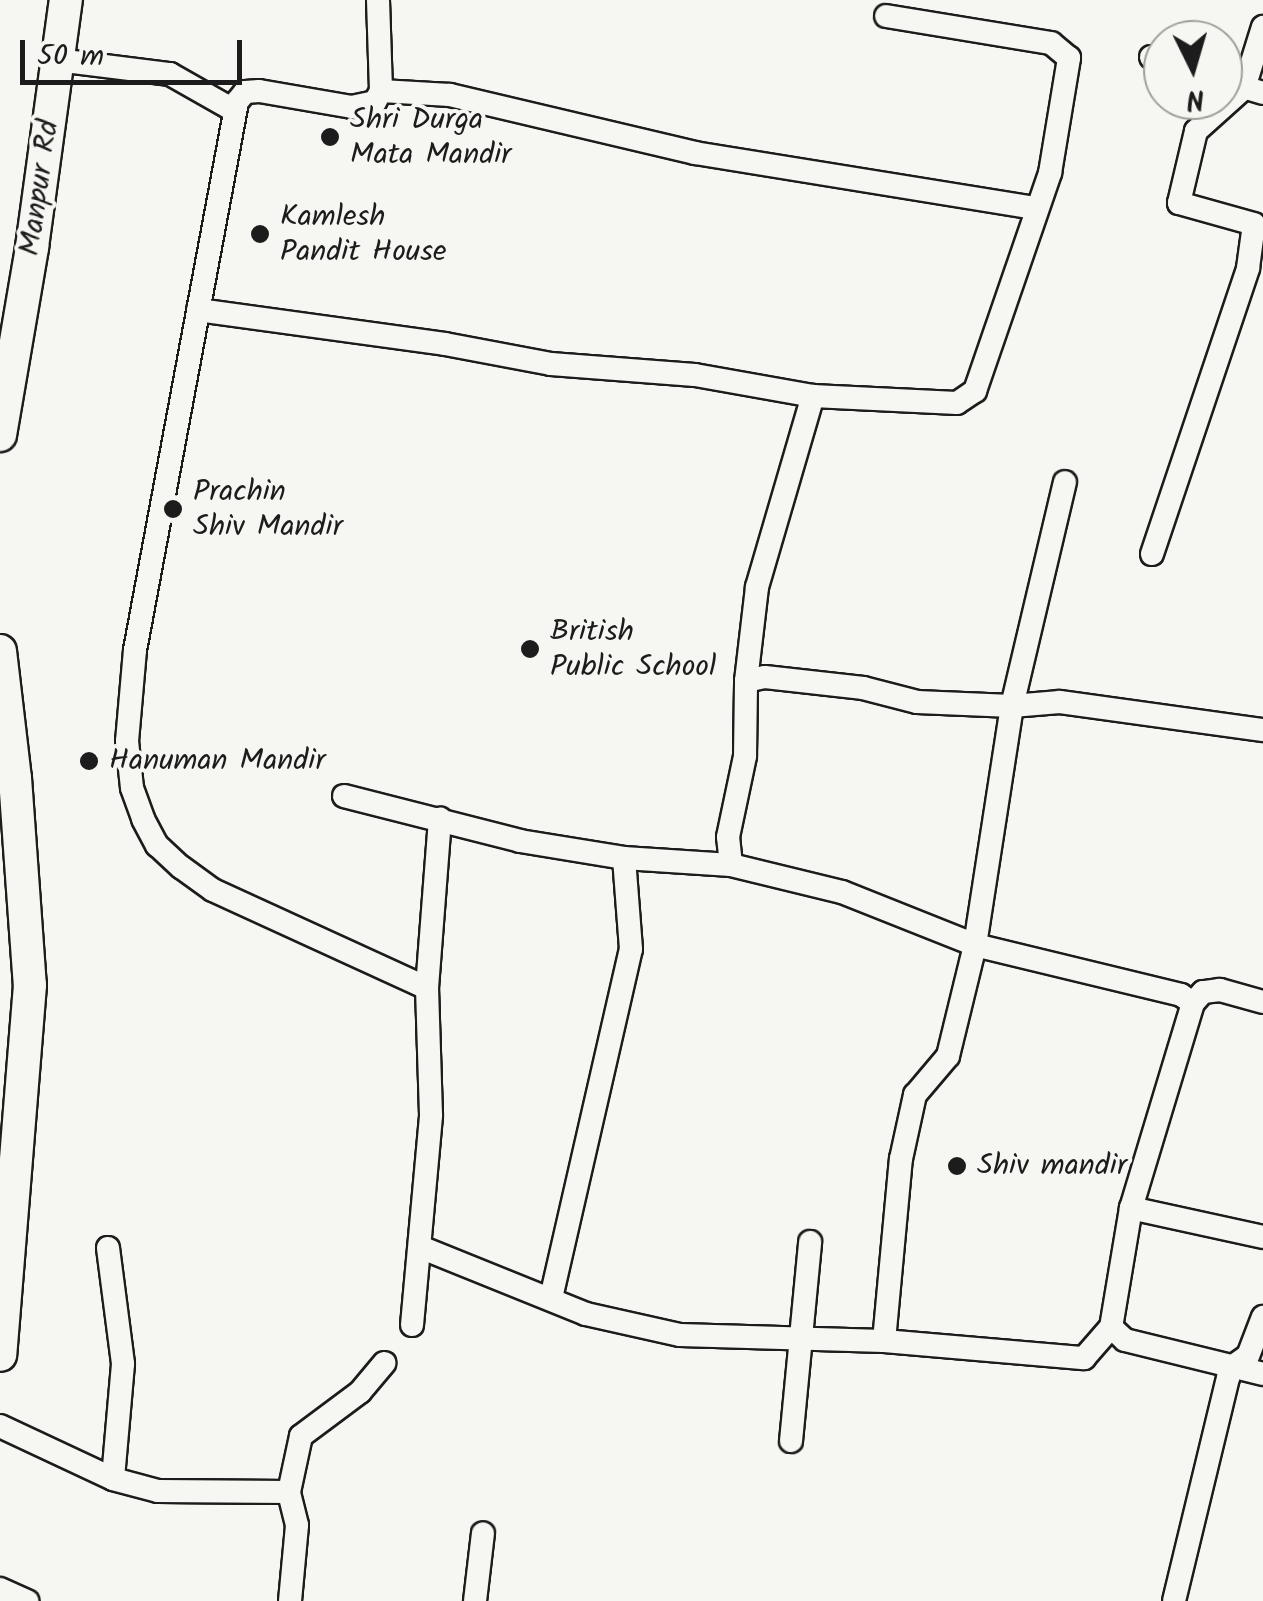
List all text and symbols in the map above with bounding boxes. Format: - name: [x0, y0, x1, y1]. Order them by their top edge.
- scale bar: [25, 20, 248, 82]
- north arrow: [1143, 20, 1243, 120]
- text: 50 m: [37, 33, 104, 81]
- text: N: [1185, 75, 1206, 122]
- place label: Shri Durga Mata Mandir: [350, 102, 511, 172]
- street label: Manpur Rd: [13, 118, 67, 258]
- marker: Shri Durga Mata Mandir: [319, 126, 341, 148]
- place label: Kamlesh Pandit House: [280, 199, 446, 270]
- marker: Kamlesh Pandit House: [249, 223, 271, 245]
- place label: Prachin Shiv Mandir: [193, 474, 343, 544]
- marker: Prachin Shiv Mandir: [162, 498, 184, 520]
- place label: British Public School: [550, 614, 716, 684]
- marker: British Public School: [519, 638, 541, 660]
- place label: Hanuman Mandir: [109, 743, 325, 779]
- marker: Hanuman Mandir: [78, 750, 100, 772]
- place label: Shiv mandir: [977, 1148, 1127, 1184]
- marker: Shiv mandir: [946, 1155, 968, 1177]

